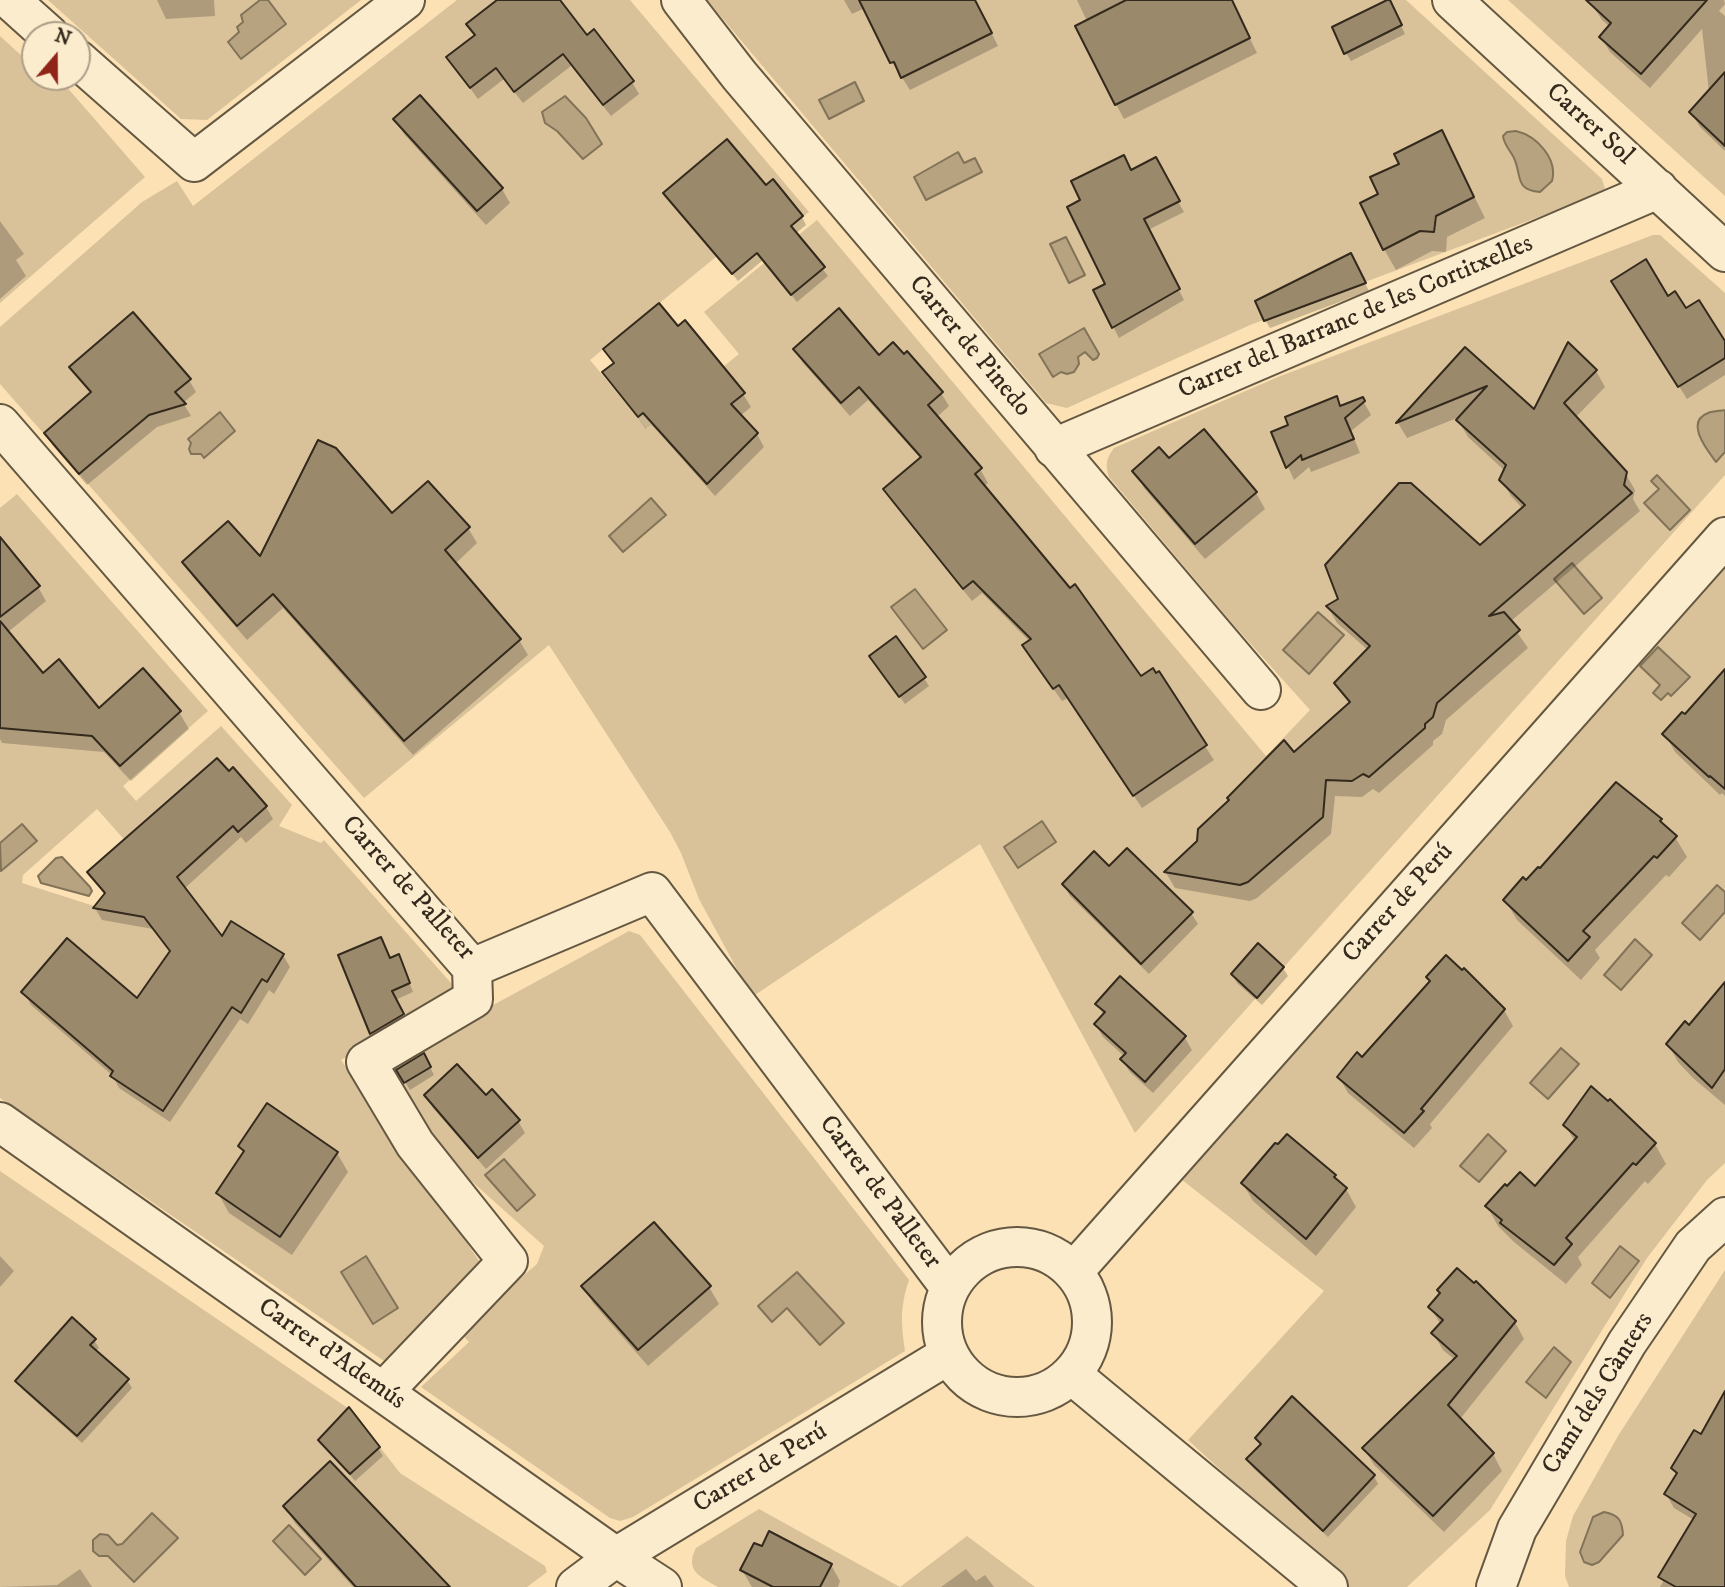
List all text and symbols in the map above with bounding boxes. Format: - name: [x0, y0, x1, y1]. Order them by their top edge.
- north arrow: [21, 21, 91, 91]
- text: N: [51, 24, 74, 51]
- street label: Carrer Sol: [1539, 77, 1639, 173]
- street label: Carrer del Barranc de les Cortitxelles: [1174, 229, 1538, 407]
- street label: Carrer de Pinedo: [901, 270, 1037, 424]
- street label: Carrer de Palleter: [334, 810, 480, 968]
- street label: Carrer de Perú: [1337, 838, 1461, 970]
- street label: Carrer de Palleter: [811, 1110, 947, 1276]
- street label: Carrer d'Ademús: [251, 1292, 411, 1418]
- street label: Camí dels Cànters: [1537, 1307, 1661, 1481]
- street label: Carrer de Perú: [688, 1417, 834, 1521]

